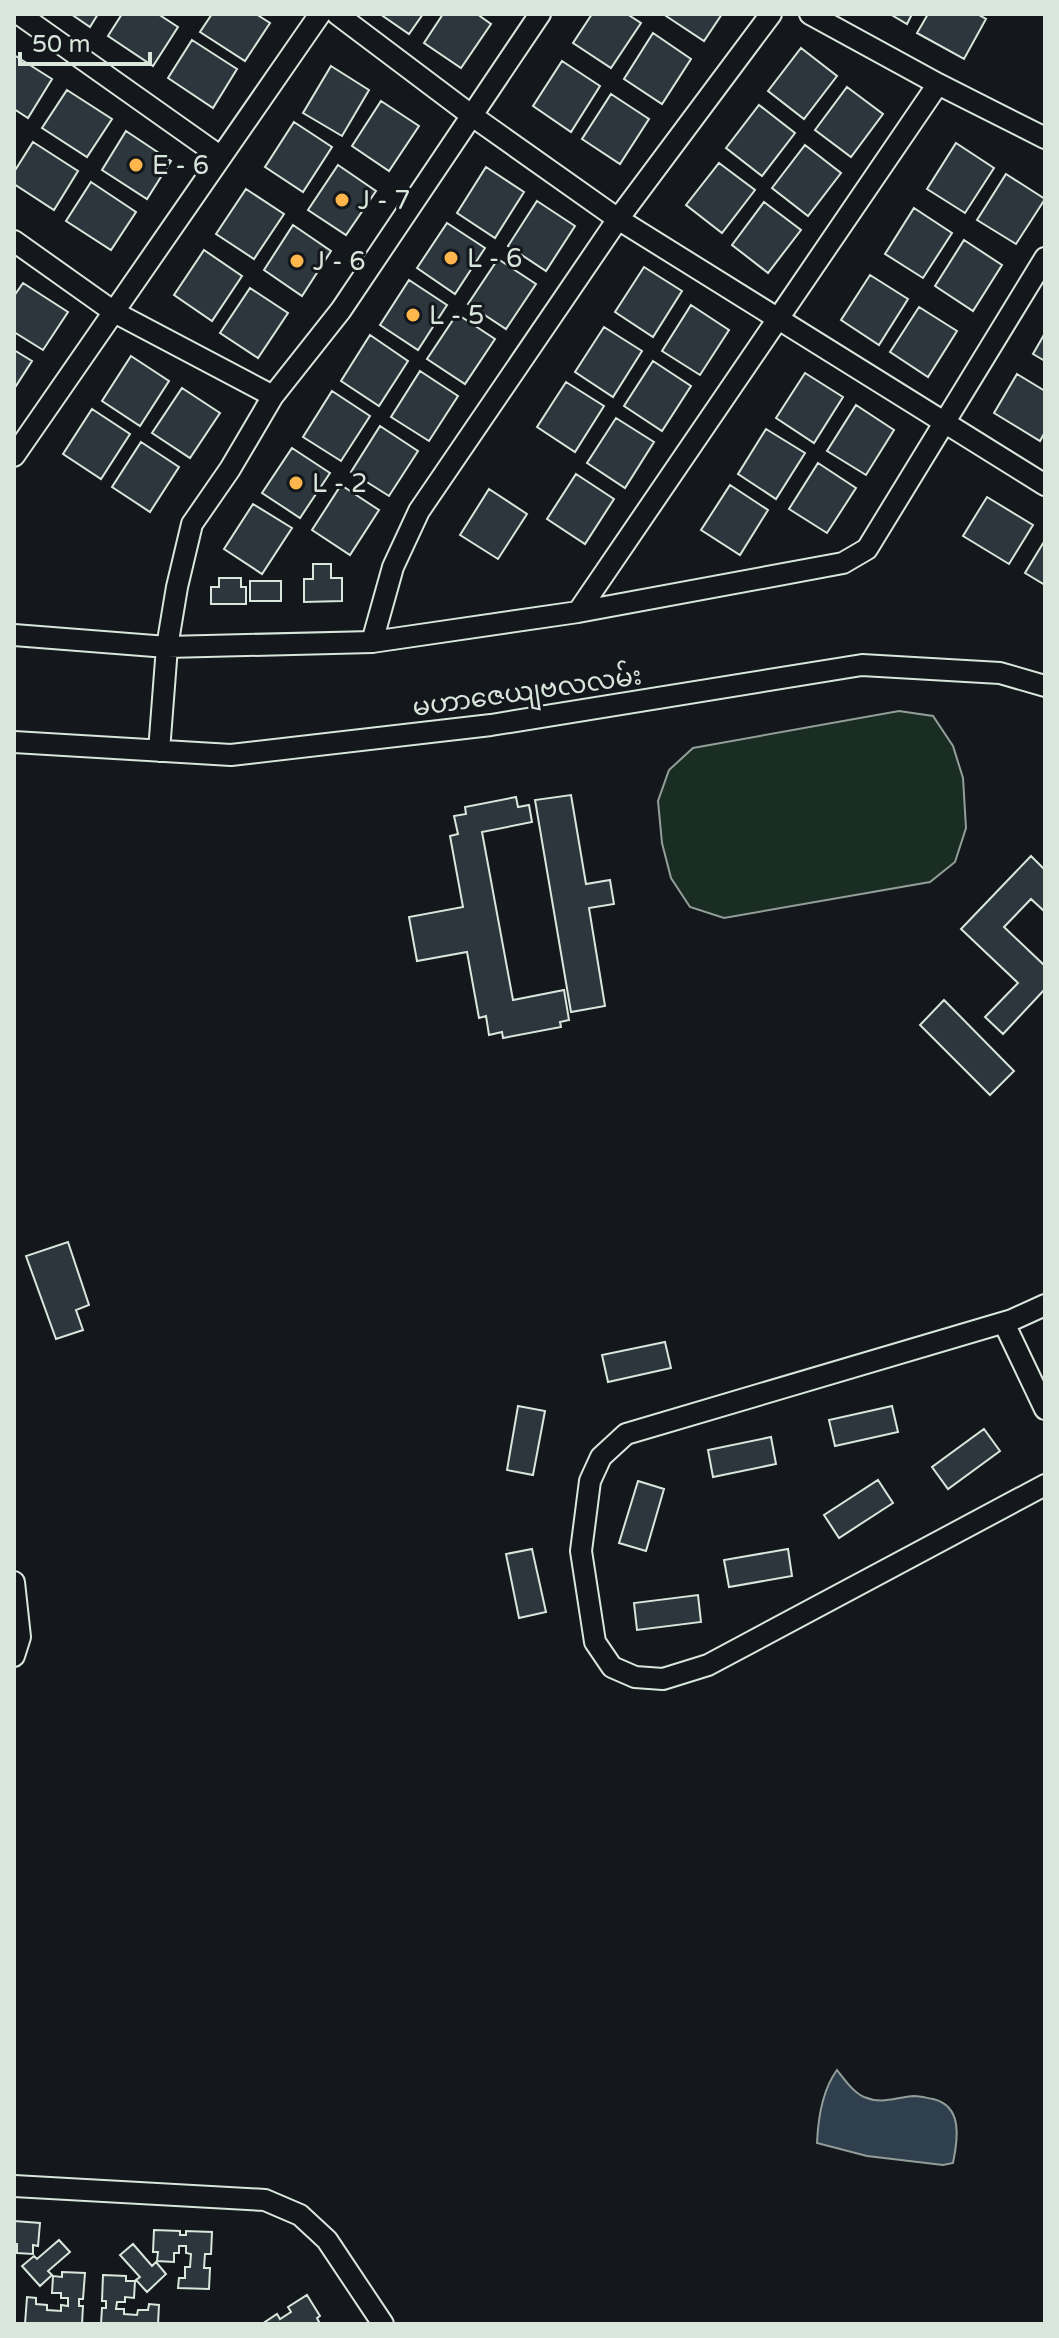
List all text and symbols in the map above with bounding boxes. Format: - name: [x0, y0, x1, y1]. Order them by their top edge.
- scale bar: [20, 16, 150, 66]
- text: 50 m: [32, 30, 90, 59]
- place label: E - 6: [152, 150, 209, 181]
- marker: E - 6: [127, 156, 145, 174]
- place label: J - 7: [358, 185, 411, 216]
- marker: J - 7: [333, 191, 351, 209]
- place label: L - 6: [467, 243, 522, 274]
- place label: J - 6: [313, 246, 366, 277]
- marker: L - 6: [442, 249, 460, 267]
- marker: J - 6: [288, 252, 306, 270]
- place label: L - 5: [429, 300, 484, 331]
- marker: L - 5: [404, 306, 422, 324]
- place label: L - 2: [312, 468, 367, 499]
- marker: L - 2: [287, 474, 305, 492]
- street label: မဟာဇေယျဗလလမ်း: [410, 658, 644, 728]

